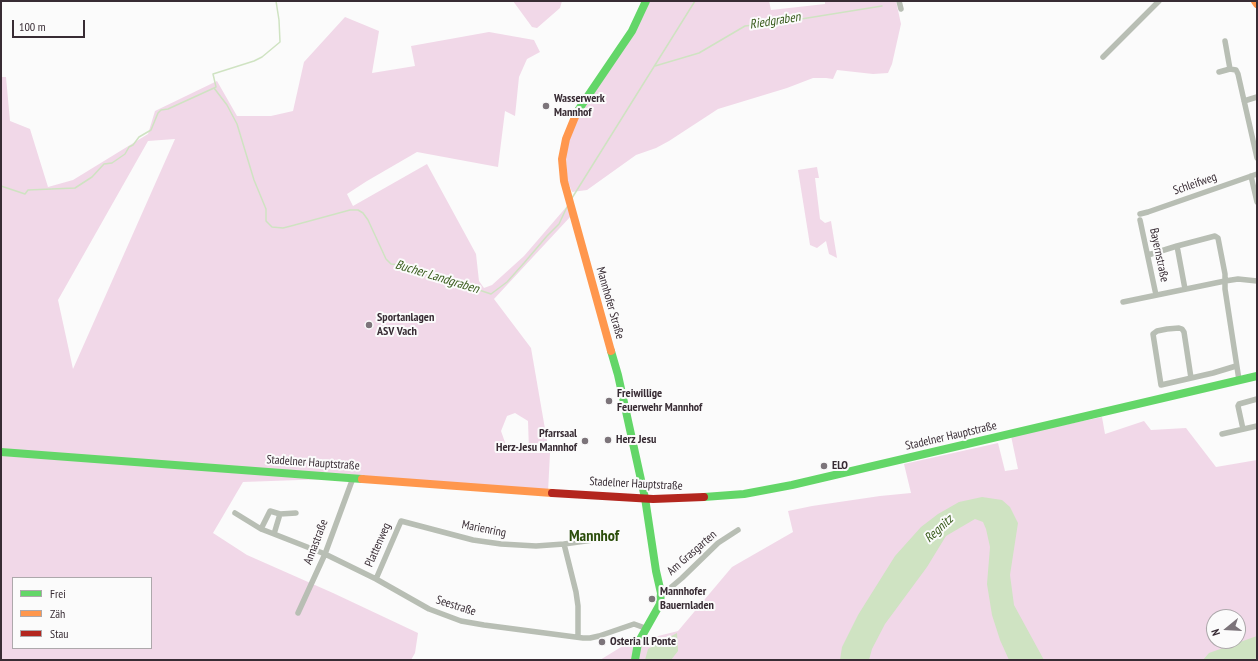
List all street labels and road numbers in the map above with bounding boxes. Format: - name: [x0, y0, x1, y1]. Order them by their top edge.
- street label: Schleifweg: [1171, 170, 1219, 198]
- street label: Bayernstraße: [1146, 227, 1172, 283]
- street label: Mannhofer Straße: [593, 265, 627, 341]
- street label: Stadelner Hauptstraße: [904, 418, 998, 454]
- street label: Stadelner Hauptstraße: [266, 453, 360, 473]
- street label: Stadelner Hauptstraße: [589, 474, 683, 494]
- street label: Annastraße: [301, 517, 331, 567]
- street label: Marienring: [461, 518, 507, 540]
- street label: Plattenweg: [362, 521, 394, 569]
- street label: Am Grasgarten: [664, 528, 720, 578]
- street label: Seestraße: [434, 593, 478, 619]

